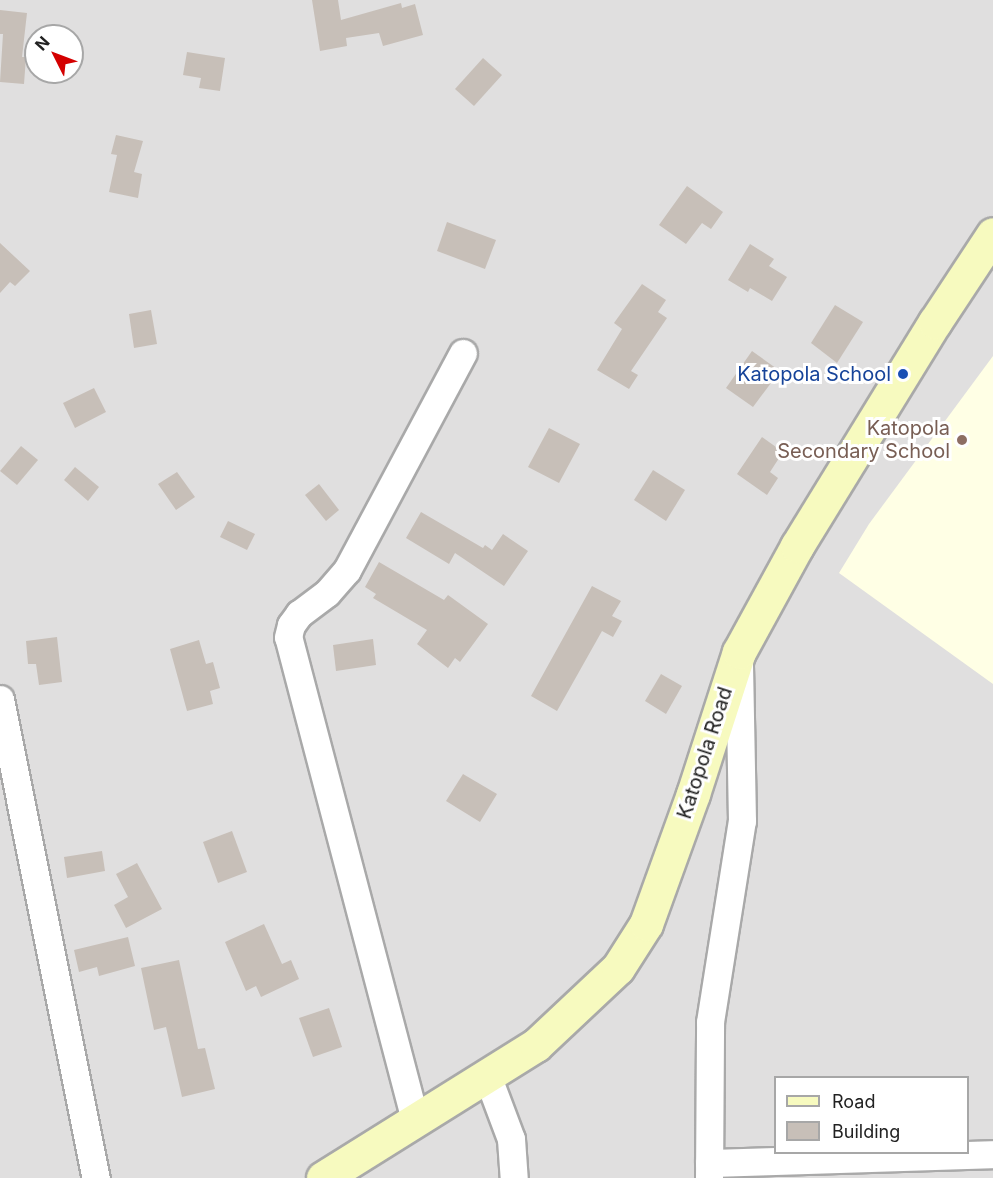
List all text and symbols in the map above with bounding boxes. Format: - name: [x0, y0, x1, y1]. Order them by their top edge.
- north arrow: [24, 24, 84, 84]
- text: N: [31, 32, 54, 55]
- place label: Katopola School: [737, 362, 891, 386]
- marker: Katopola School: [896, 367, 910, 381]
- place label: Katopola Secondary School: [777, 416, 950, 463]
- marker: Katopola Secondary School: [955, 433, 969, 447]
- street label: Katopola Road: [672, 684, 738, 822]
- legend: [774, 1076, 969, 1154]
- text: Road: [832, 1091, 875, 1112]
- text: Building: [832, 1121, 900, 1142]

